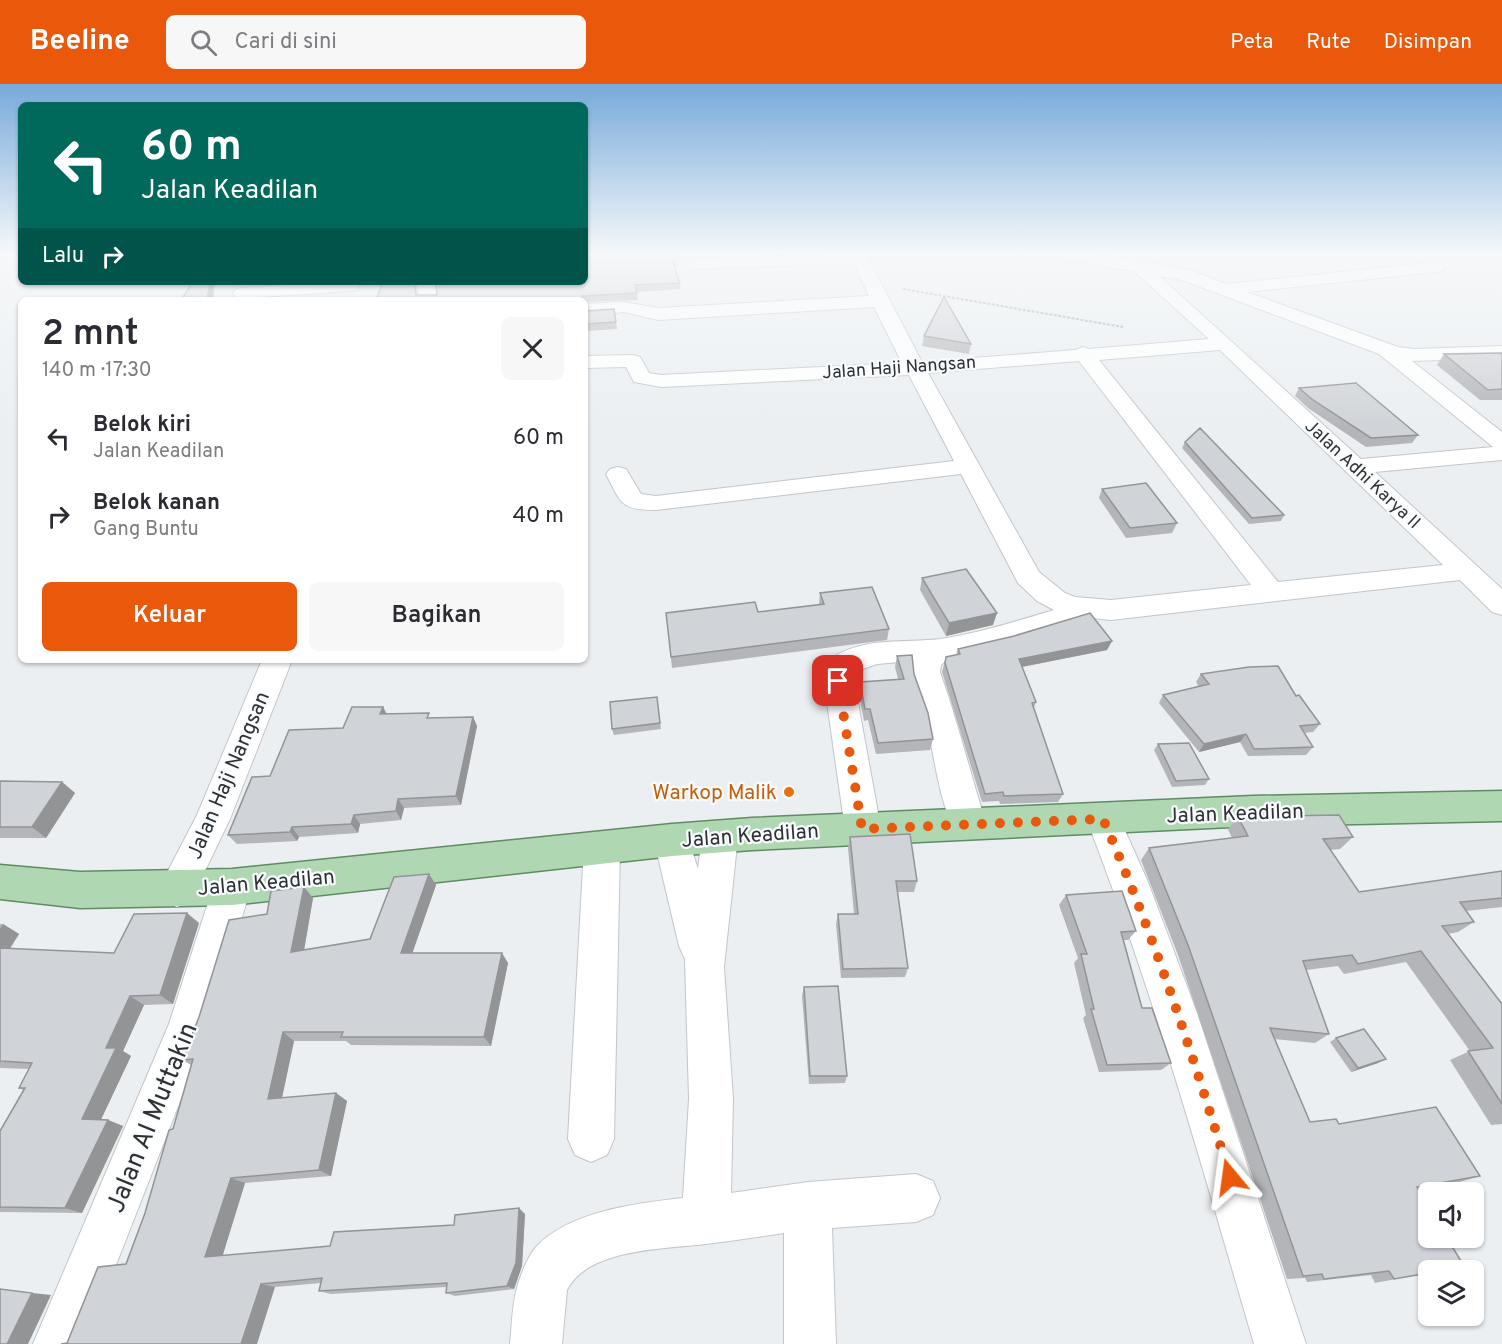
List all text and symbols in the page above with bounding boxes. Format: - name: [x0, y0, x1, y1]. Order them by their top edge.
- search box: [166, 15, 586, 69]
- text: Beeline: [30, 24, 130, 60]
- icon: search: [187, 26, 220, 59]
- text: Cari di sini: [235, 29, 337, 56]
- text: Peta: [1230, 29, 1273, 56]
- text: Rute: [1306, 29, 1351, 56]
- text: Disimpan: [1384, 29, 1472, 56]
- text: 60 m: [141, 122, 242, 175]
- icon: left: [42, 126, 120, 204]
- text: Jalan Keadilan: [141, 174, 318, 208]
- icon: right: [96, 240, 129, 273]
- text: Lalu: [42, 243, 84, 270]
- text: 2 mnt: [42, 312, 139, 358]
- button: close: [501, 317, 564, 380]
- street label: Jalan Haji Nangsan: [821, 352, 977, 385]
- text: 140 m · 17:30: [42, 358, 152, 384]
- text: Belok kiri: [93, 412, 191, 439]
- street label: Jalan Adhi Karya II: [1299, 416, 1425, 535]
- icon: left: [42, 422, 75, 455]
- text: 60 m: [513, 425, 564, 452]
- text: Jalan Keadilan: [93, 439, 224, 465]
- text: Belok kanan: [93, 490, 220, 517]
- icon: right: [42, 500, 75, 533]
- text: 40 m: [512, 503, 564, 530]
- text: Gang Buntu: [93, 517, 199, 543]
- button: Keluar: [42, 582, 297, 651]
- button: Bagikan: [309, 582, 564, 651]
- pin: [812, 655, 863, 706]
- icon: arrive: [821, 664, 854, 697]
- street label: Jalan Haji Nangsan: [182, 688, 277, 864]
- place label: Warkop Malik: [652, 780, 777, 807]
- marker: Warkop Malik: [782, 785, 796, 799]
- street label: Jalan Keadilan: [1166, 799, 1304, 830]
- street label: Jalan Keadilan: [680, 818, 820, 855]
- street label: Jalan Keadilan: [196, 864, 336, 903]
- street label: Jalan Al Muttakin: [100, 1018, 207, 1218]
- position arrow: [1198, 1145, 1262, 1209]
- map controls: [1418, 1182, 1484, 1326]
- button: sound: [1418, 1182, 1484, 1248]
- button: layers: [1418, 1260, 1484, 1326]

